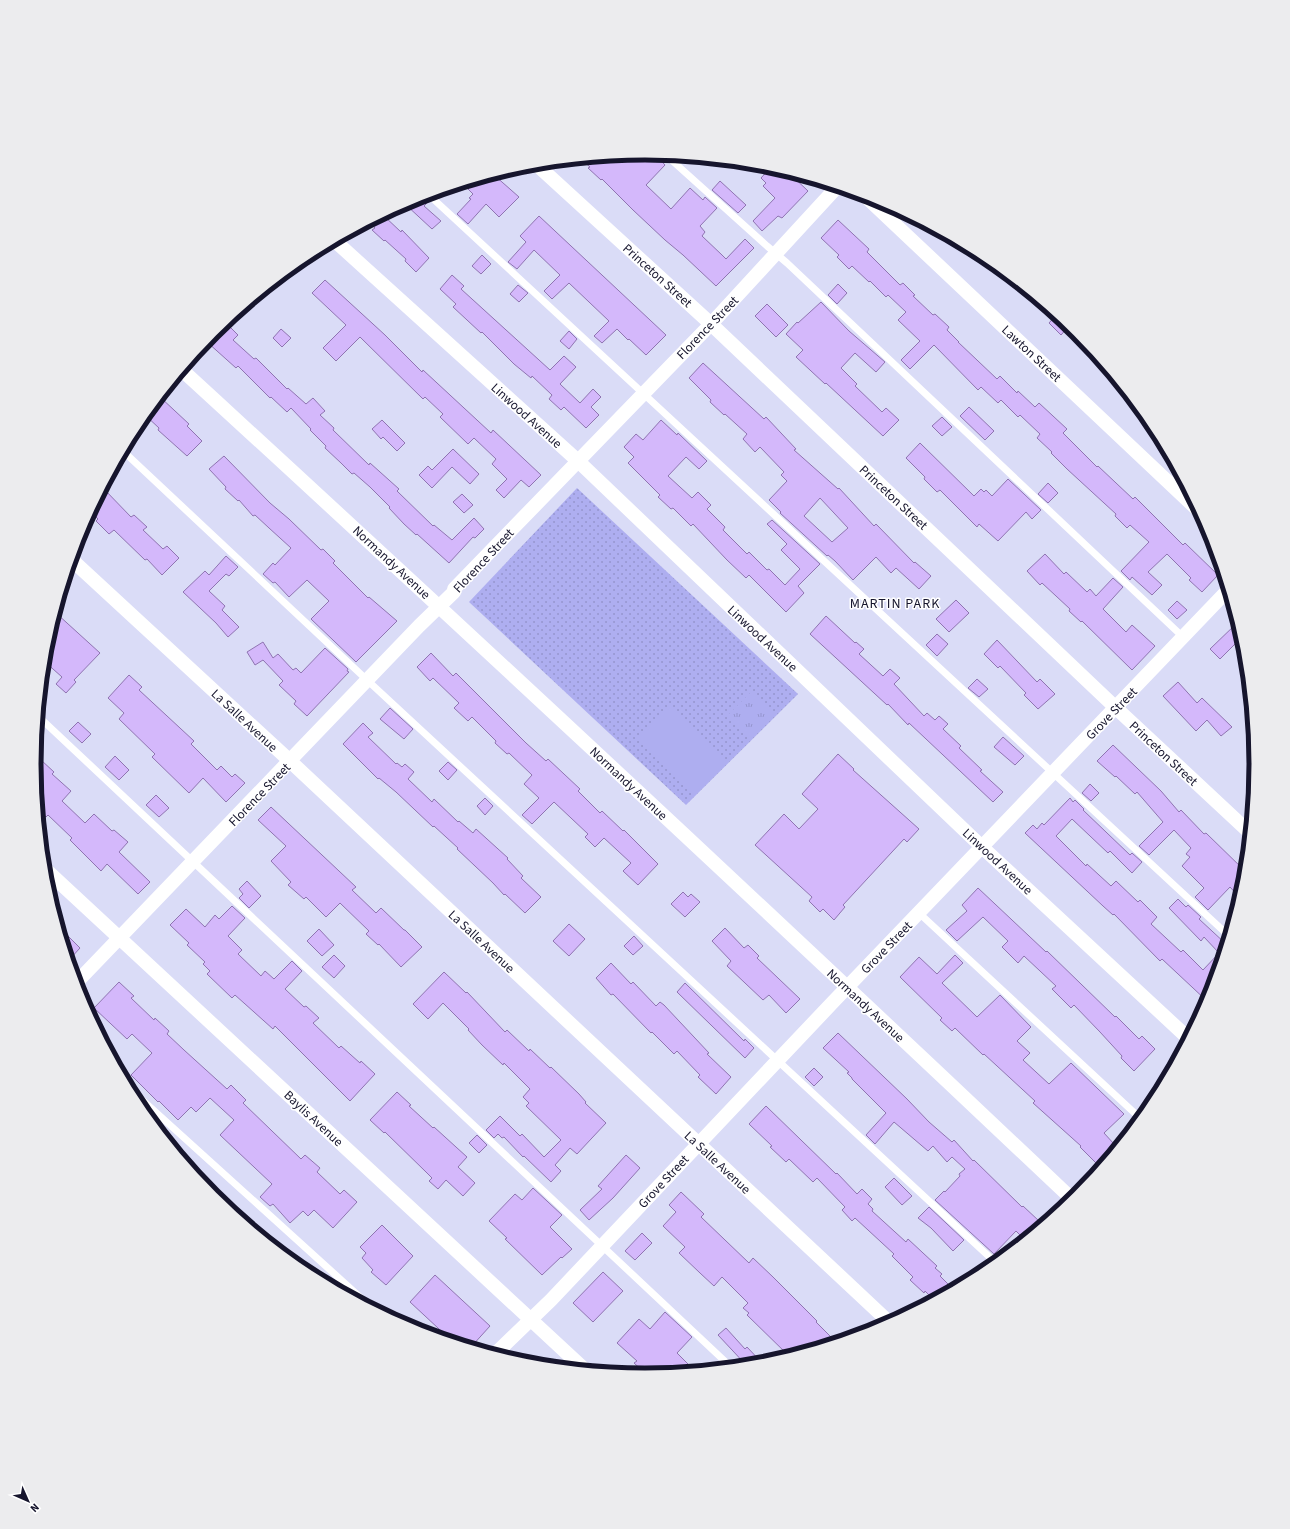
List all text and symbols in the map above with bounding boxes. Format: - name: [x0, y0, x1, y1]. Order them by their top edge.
- street label: Princeton Street: [619, 240, 696, 312]
- street label: Florence Street: [673, 292, 743, 363]
- street label: Lawton Street: [997, 321, 1066, 387]
- street label: Linwood Avenue: [487, 379, 566, 453]
- street label: Princeton Street: [855, 461, 932, 535]
- street label: Normandy Avenue: [348, 522, 434, 604]
- street label: Florence Street: [449, 524, 519, 597]
- district label: MARTIN PARK: [850, 594, 940, 614]
- street label: Linwood Avenue: [723, 601, 801, 676]
- street label: Grove Street: [1082, 683, 1142, 744]
- street label: La Salle Avenue: [207, 685, 281, 756]
- street label: Princeton Street: [1125, 717, 1202, 791]
- street label: Normandy Avenue: [585, 743, 671, 825]
- street label: Florence Street: [225, 759, 295, 830]
- street label: Linwood Avenue: [958, 824, 1036, 899]
- street label: La Salle Avenue: [444, 906, 518, 977]
- street label: Grove Street: [857, 917, 917, 978]
- street label: Normandy Avenue: [822, 965, 908, 1047]
- street label: Baylis Avenue: [280, 1087, 347, 1151]
- street label: La Salle Avenue: [680, 1127, 754, 1198]
- street label: Grove Street: [634, 1151, 694, 1212]
- north arrow: [8, 1481, 48, 1521]
- text: N: [27, 1500, 43, 1516]

